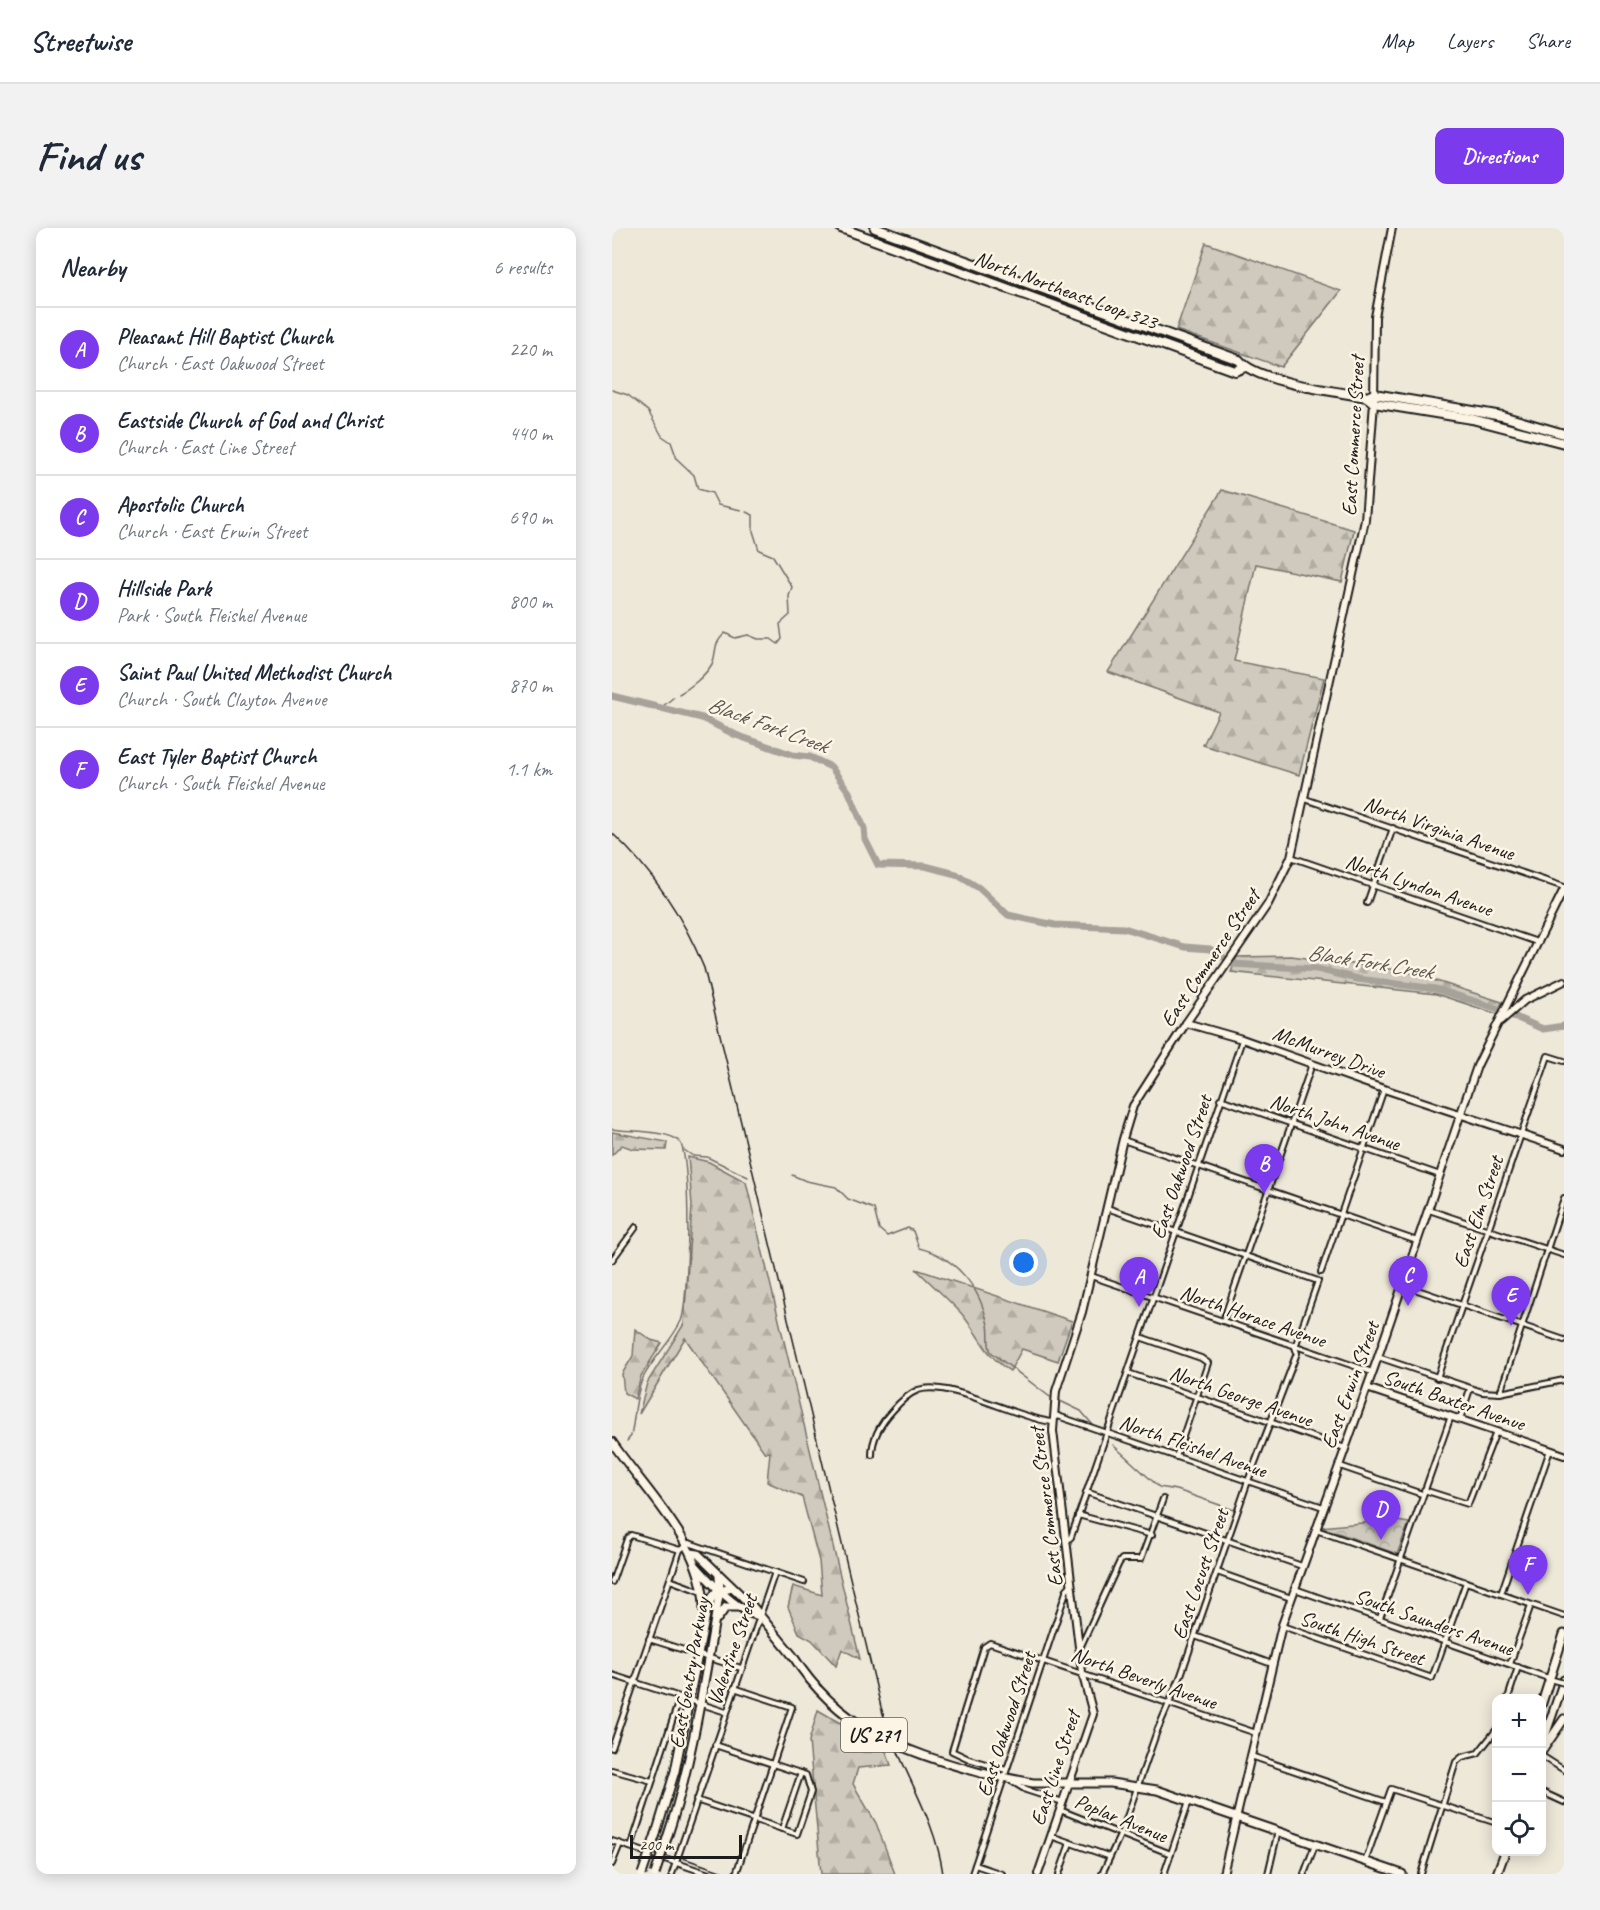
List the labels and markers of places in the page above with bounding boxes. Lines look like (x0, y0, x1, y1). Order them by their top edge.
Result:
pin: B (1244, 1144, 1284, 1194)
pin: C (1388, 1256, 1428, 1306)
pin: A (1120, 1258, 1158, 1307)
pin: E (1492, 1276, 1530, 1326)
pin: D (1362, 1490, 1400, 1540)
pin: F (1508, 1546, 1548, 1595)

